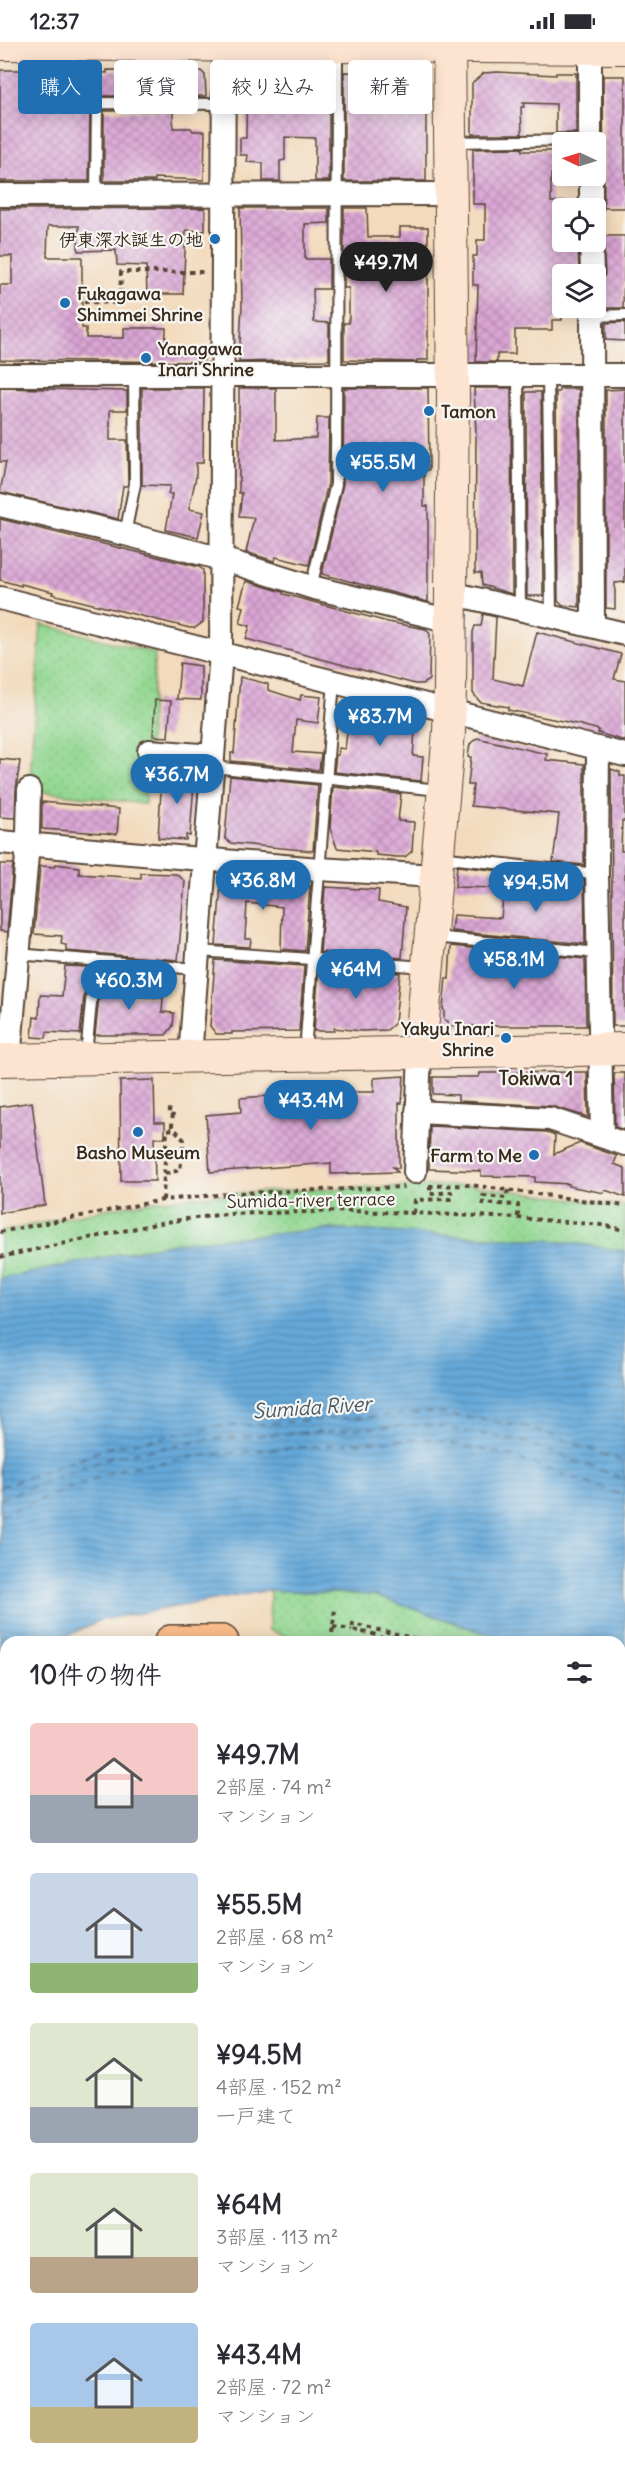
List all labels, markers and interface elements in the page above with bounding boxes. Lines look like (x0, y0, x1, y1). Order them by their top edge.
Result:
text: 12:37 (30, 7, 79, 35)
chip: 購入 (18, 60, 102, 114)
chip: 賃貸 (114, 60, 198, 114)
chip: 絞り込み (210, 60, 336, 114)
chip: 新着 (348, 60, 432, 114)
north arrow (552, 132, 606, 186)
map controls (552, 132, 606, 318)
button: locate (552, 198, 606, 252)
place label: 伊東深水誕生の地 (59, 228, 203, 251)
marker: 伊東深水誕生の地 (208, 232, 222, 246)
pin: ¥49.7M (337, 242, 435, 293)
text: ¥49.7M (354, 249, 418, 274)
button: layers (552, 264, 606, 318)
place label: Fukagawa Shimmei Shrine (77, 282, 203, 326)
marker: Fukagawa Shimmei Shrine (58, 296, 72, 310)
place label: Yanagawa Inari Shrine (157, 337, 254, 381)
marker: Yanagawa Inari Shrine (139, 351, 153, 365)
place label: Tamon (441, 400, 496, 423)
marker: Tamon (422, 404, 436, 418)
pin: ¥55.5M (334, 442, 432, 493)
text: ¥55.5M (350, 449, 416, 474)
pin: ¥83.7M (331, 696, 429, 747)
text: ¥83.7M (348, 703, 412, 728)
pin: ¥36.7M (128, 754, 226, 805)
text: ¥36.7M (145, 761, 209, 786)
pin: ¥36.8M (214, 860, 312, 911)
pin: ¥94.5M (487, 862, 585, 913)
text: ¥36.8M (230, 867, 296, 892)
text: ¥94.5M (503, 869, 569, 894)
pin: ¥58.1M (465, 939, 563, 990)
text: ¥58.1M (483, 946, 545, 971)
pin: ¥64M (320, 949, 392, 1000)
text: ¥64M (330, 956, 382, 981)
pin: ¥60.3M (80, 960, 178, 1011)
text: ¥60.3M (95, 967, 163, 992)
place label: Yakyu Inari Shrine (400, 1017, 494, 1061)
marker: Yakyu Inari Shrine (499, 1031, 513, 1045)
district label: Tokiwa 1 (499, 1065, 573, 1090)
pin: ¥43.4M (262, 1080, 360, 1131)
text: ¥43.4M (278, 1087, 344, 1112)
marker: Basho Museum (131, 1125, 145, 1139)
place label: Basho Museum (76, 1141, 200, 1164)
place label: Farm to Me (430, 1144, 522, 1167)
marker: Farm to Me (527, 1148, 541, 1162)
street label: Sumida-river terrace (226, 1187, 396, 1213)
water label: Sumida River (252, 1390, 375, 1424)
icon: filters (563, 1656, 596, 1689)
text: 10件の物件 (30, 1658, 161, 1691)
text: ¥49.7M (216, 1738, 300, 1771)
icon: home (78, 1747, 150, 1819)
text: 2部屋 · 74 m² (216, 1774, 332, 1799)
text: マンション (216, 1803, 315, 1828)
text: ¥55.5M (216, 1888, 303, 1921)
icon: home (78, 1897, 150, 1969)
text: 2部屋 · 68 m² (216, 1924, 334, 1949)
text: マンション (216, 1953, 315, 1978)
text: ¥94.5M (216, 2038, 303, 2071)
icon: home (78, 2047, 150, 2119)
text: 4部屋 · 152 m² (216, 2074, 342, 2099)
text: 一戸建て (216, 2103, 296, 2128)
text: ¥64M (216, 2188, 282, 2221)
icon: home (78, 2197, 150, 2269)
text: 3部屋 · 113 m² (216, 2224, 338, 2249)
text: マンション (216, 2253, 315, 2278)
text: ¥43.4M (216, 2338, 302, 2371)
icon: home (78, 2347, 150, 2419)
text: 2部屋 · 72 m² (216, 2374, 331, 2399)
text: マンション (216, 2403, 315, 2428)

